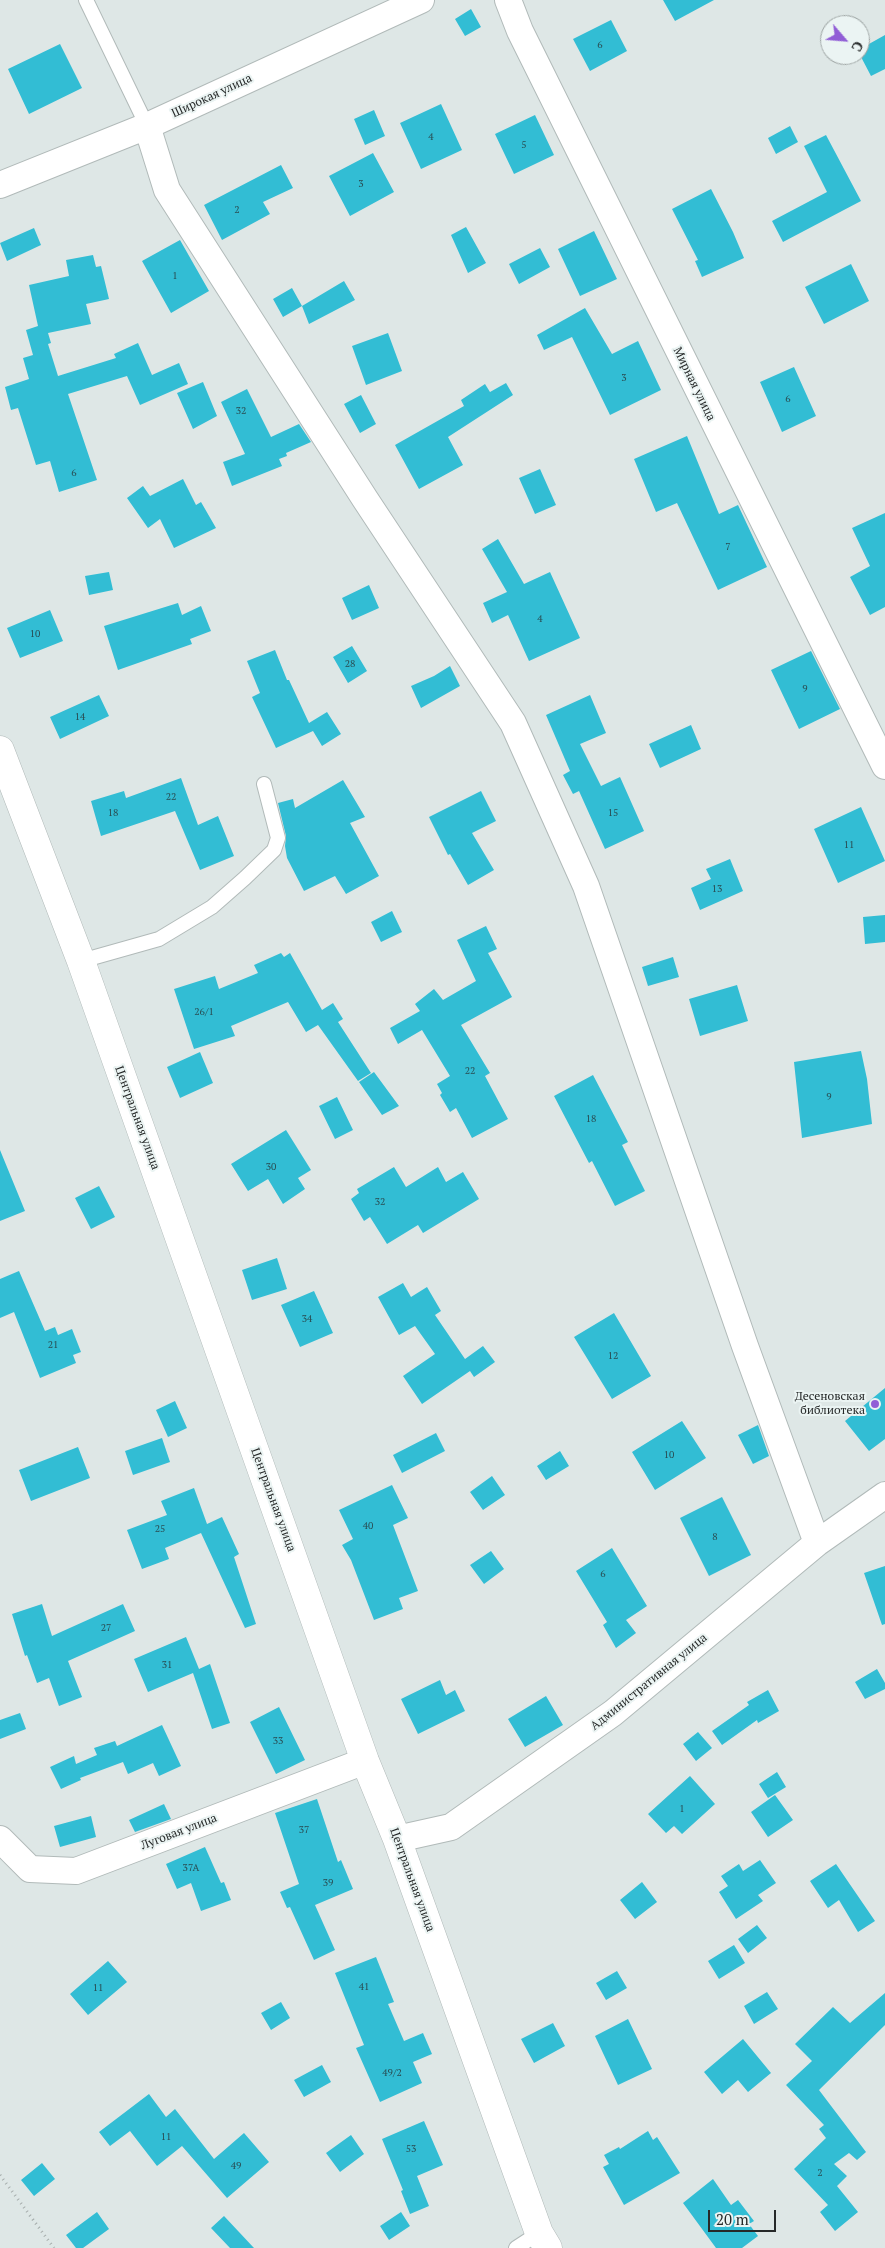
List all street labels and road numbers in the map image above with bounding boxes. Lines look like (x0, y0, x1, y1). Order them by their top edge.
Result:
street label: Широкая улица (170, 71, 254, 121)
street label: Мирная улица (670, 345, 718, 423)
street label: Центральная улица (112, 1064, 162, 1172)
street label: Центральная улица (248, 1446, 298, 1554)
street label: Административная улица (588, 1631, 710, 1733)
street label: Луговая улица (139, 1811, 219, 1853)
street label: Центральная улица (387, 1826, 437, 1934)

